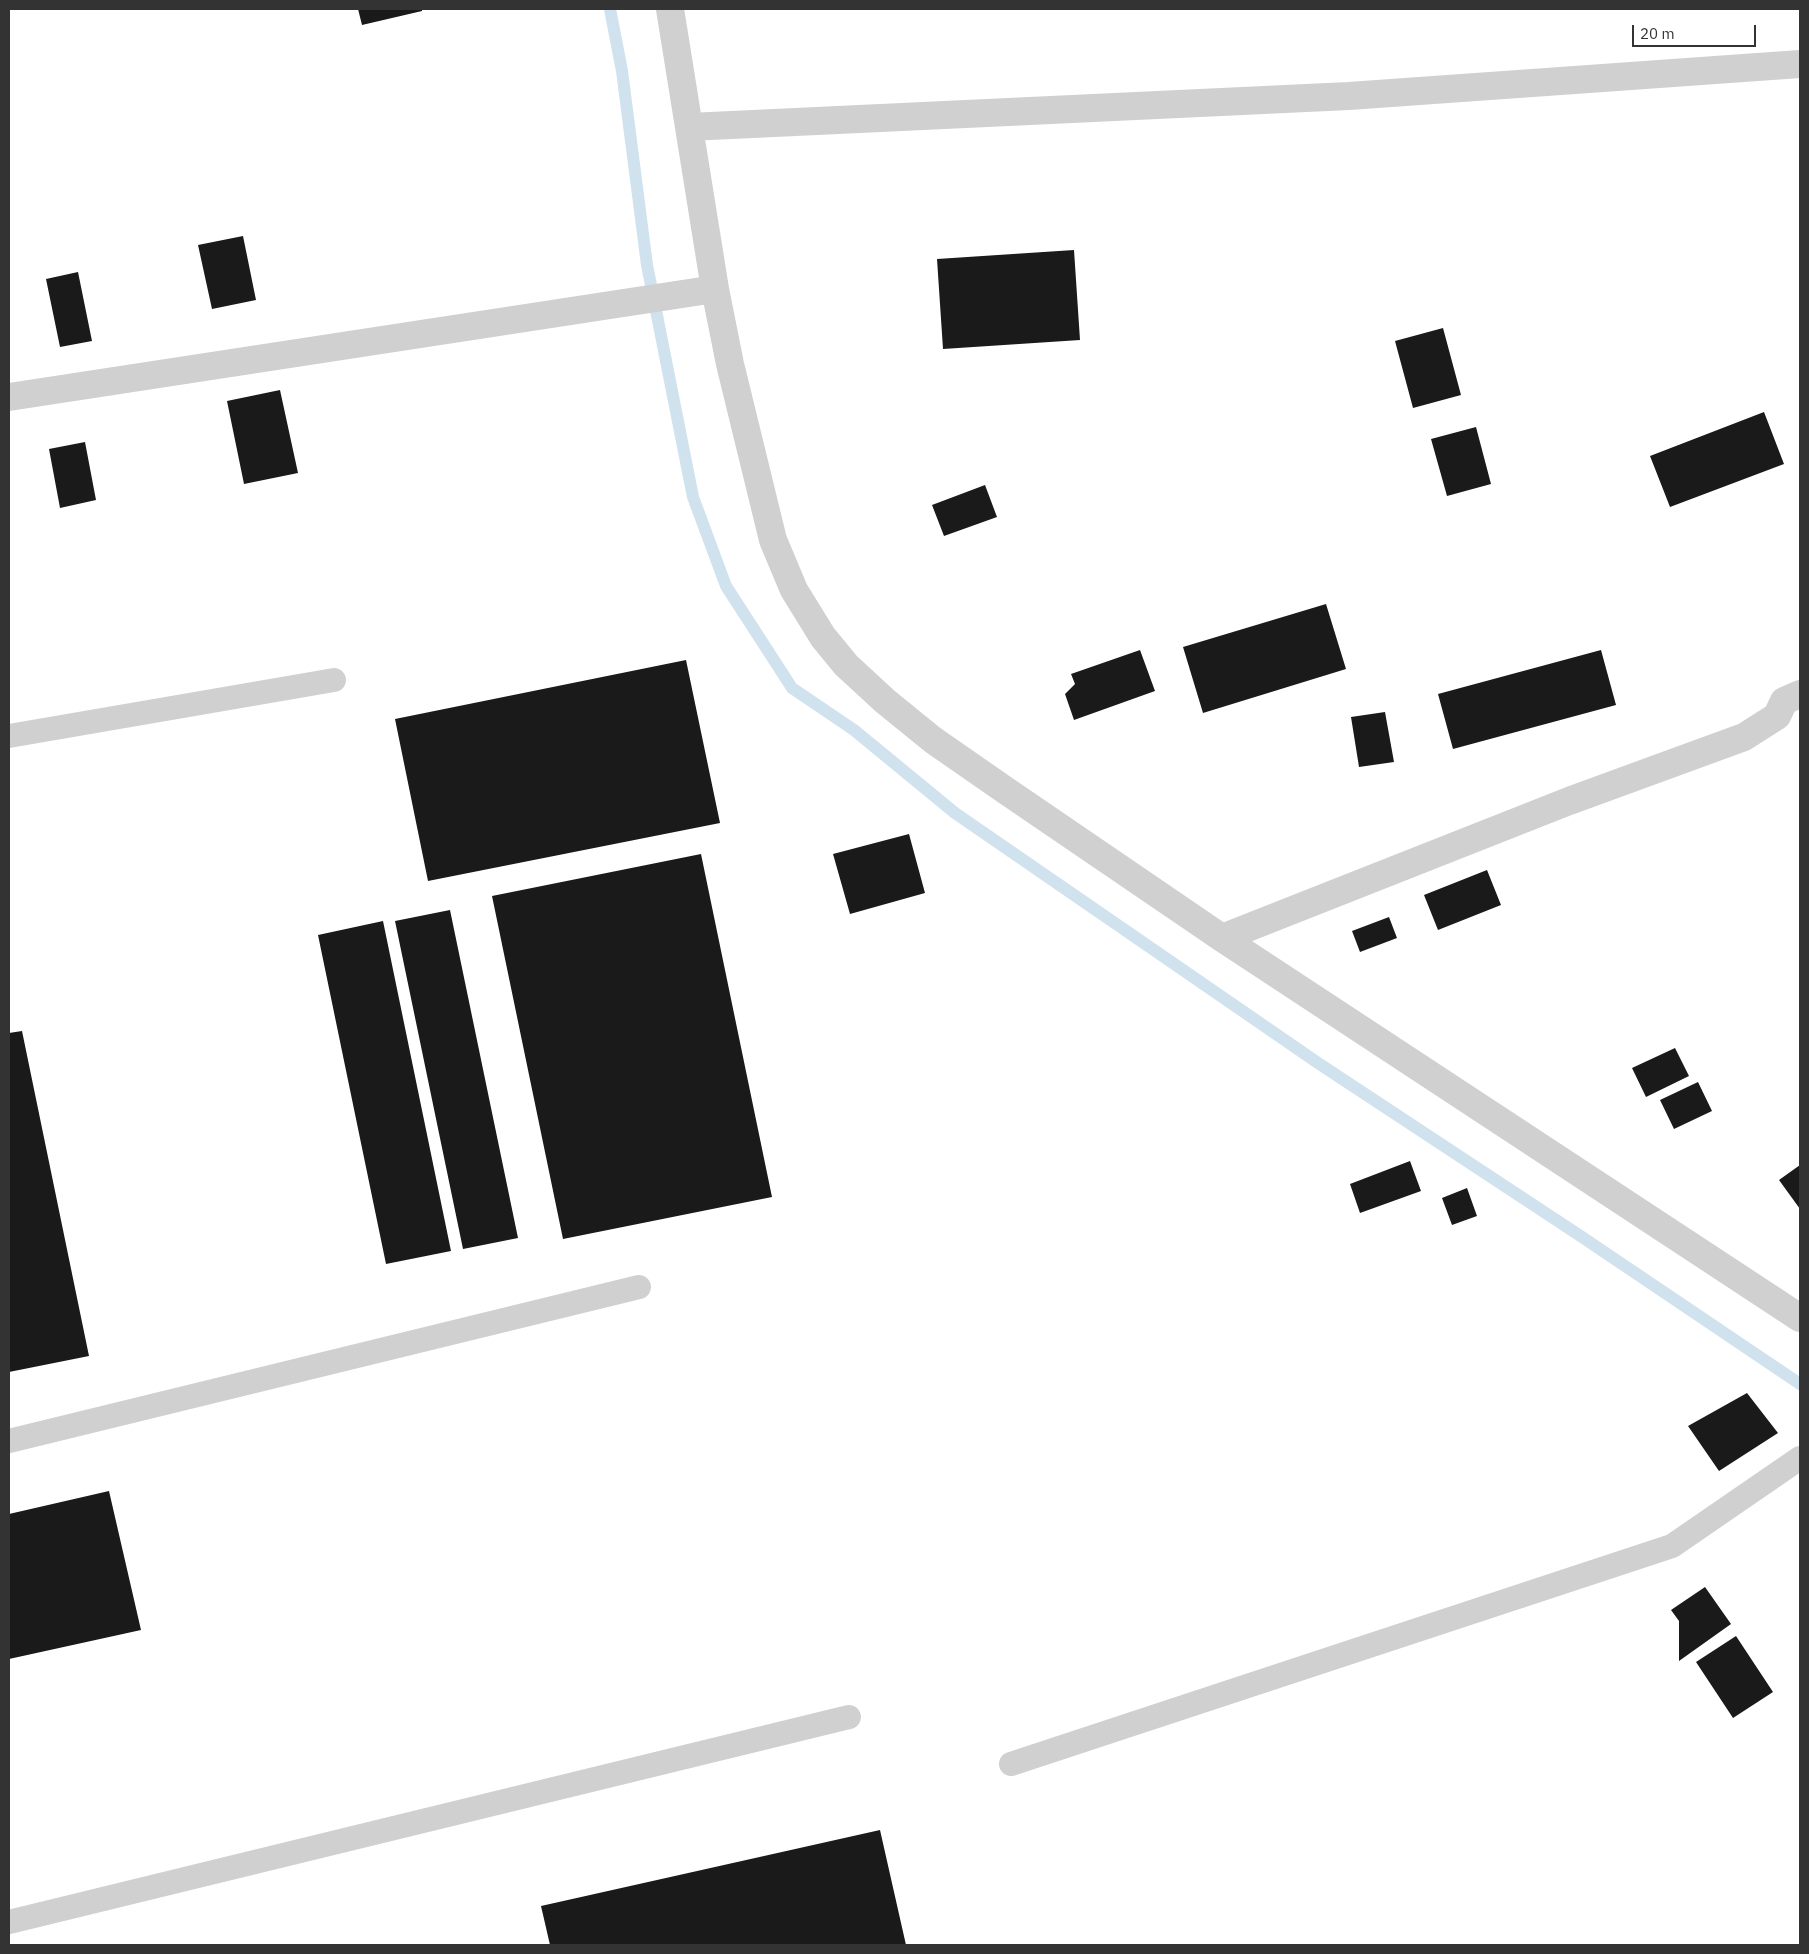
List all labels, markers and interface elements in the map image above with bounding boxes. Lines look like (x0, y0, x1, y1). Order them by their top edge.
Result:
scale bar (1634, 15, 1758, 47)
text: 20 m (1640, 24, 1675, 43)

